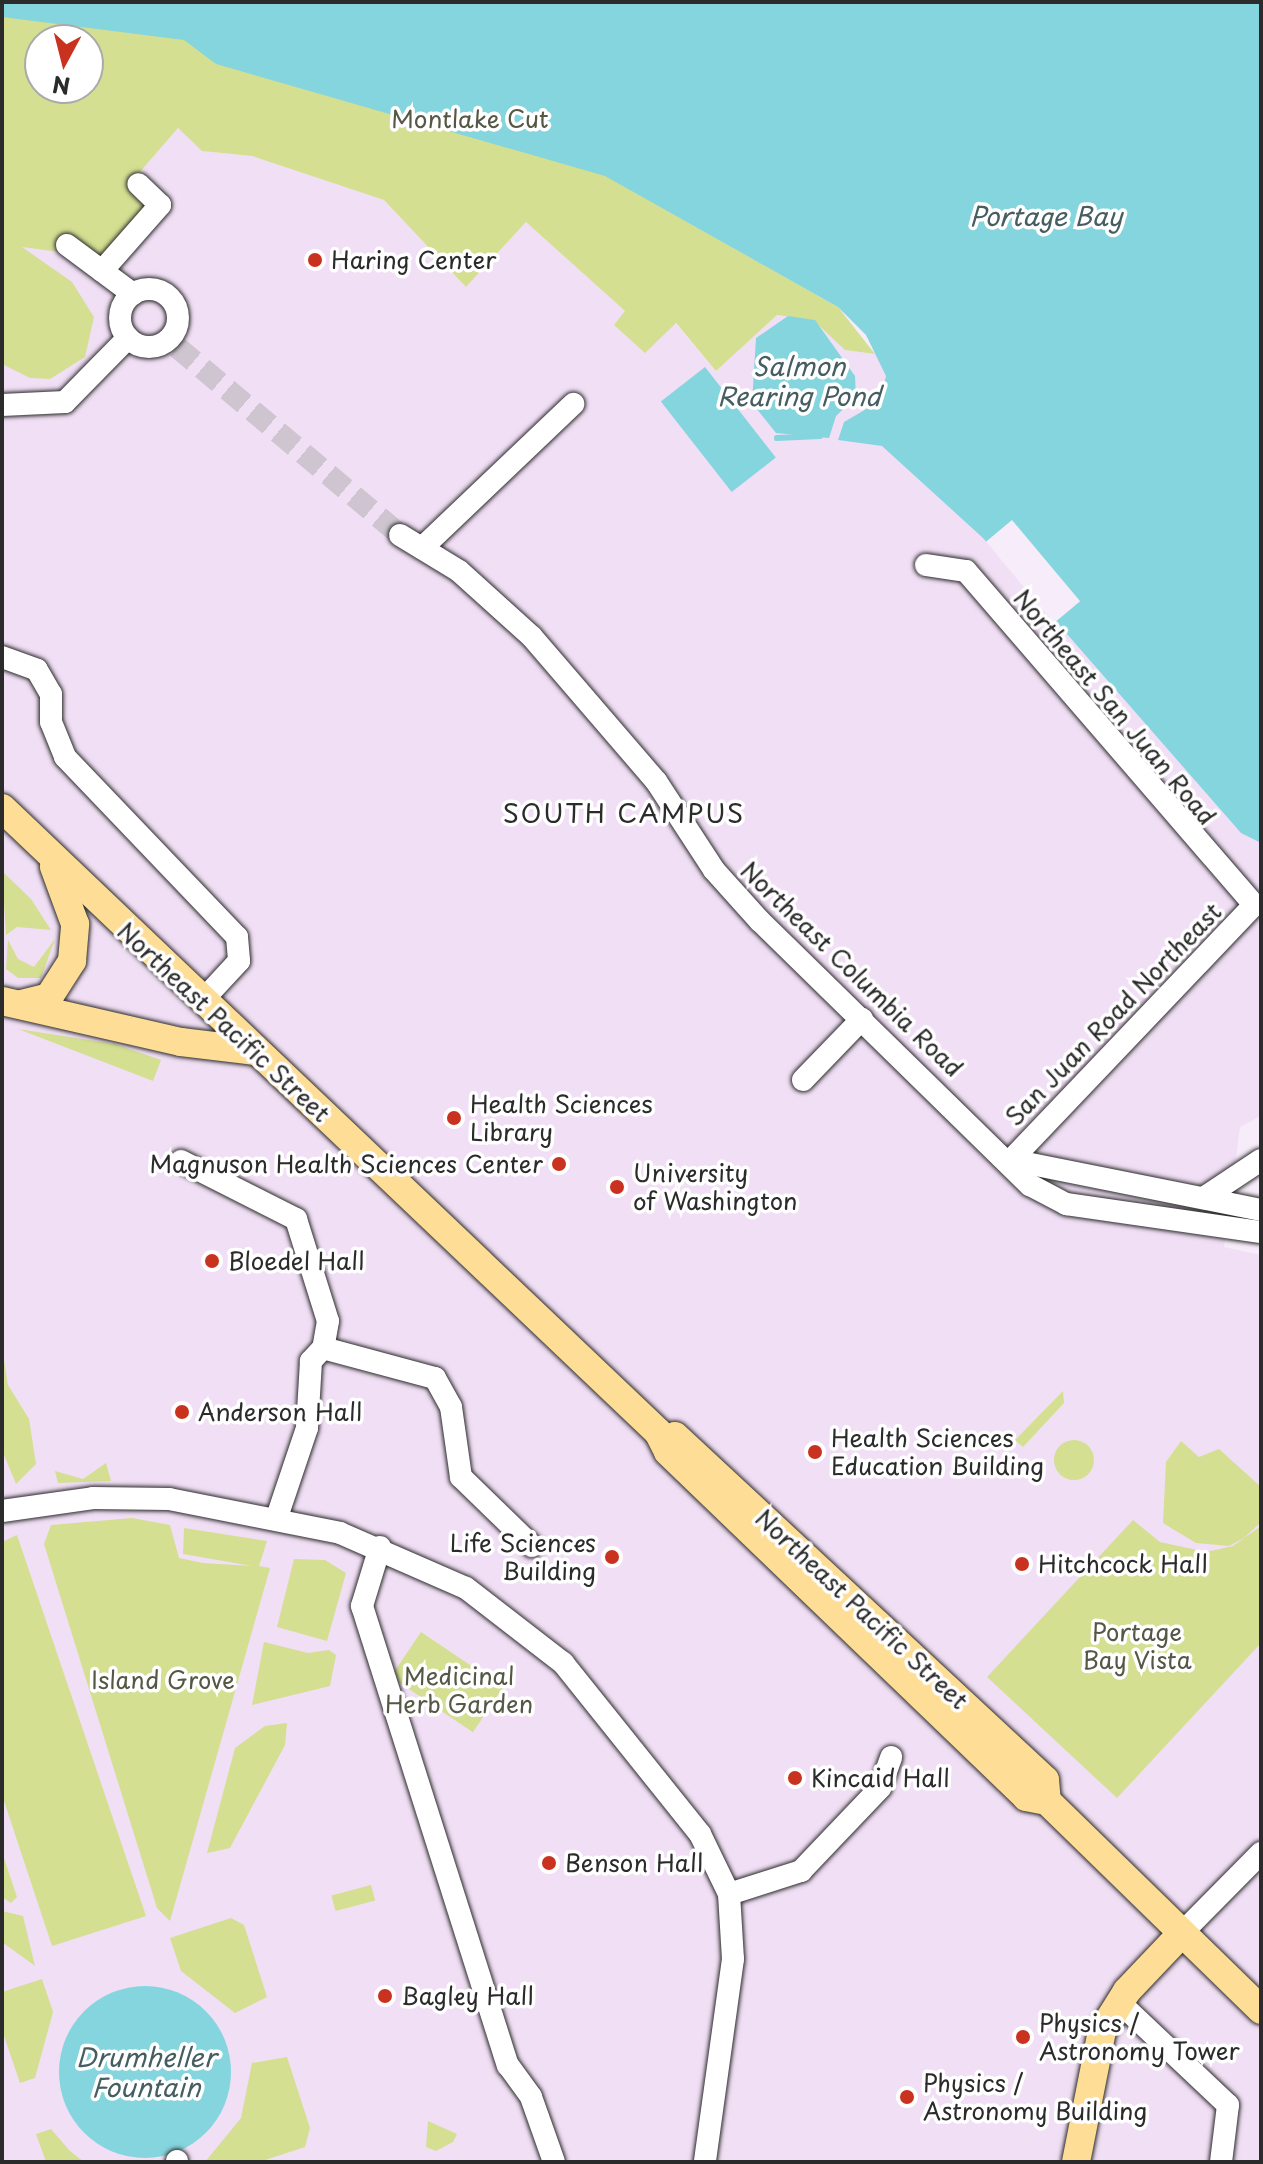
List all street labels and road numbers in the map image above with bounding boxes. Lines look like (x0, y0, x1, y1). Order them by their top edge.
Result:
street label: Northeast San Juan Road (1008, 584, 1222, 830)
street label: Northeast Columbia Road (735, 855, 969, 1083)
street label: San Juan Road Northeast (999, 897, 1227, 1131)
street label: Northeast Pacific Street (112, 916, 336, 1128)
street label: Northeast Pacific Street (750, 1503, 974, 1715)

